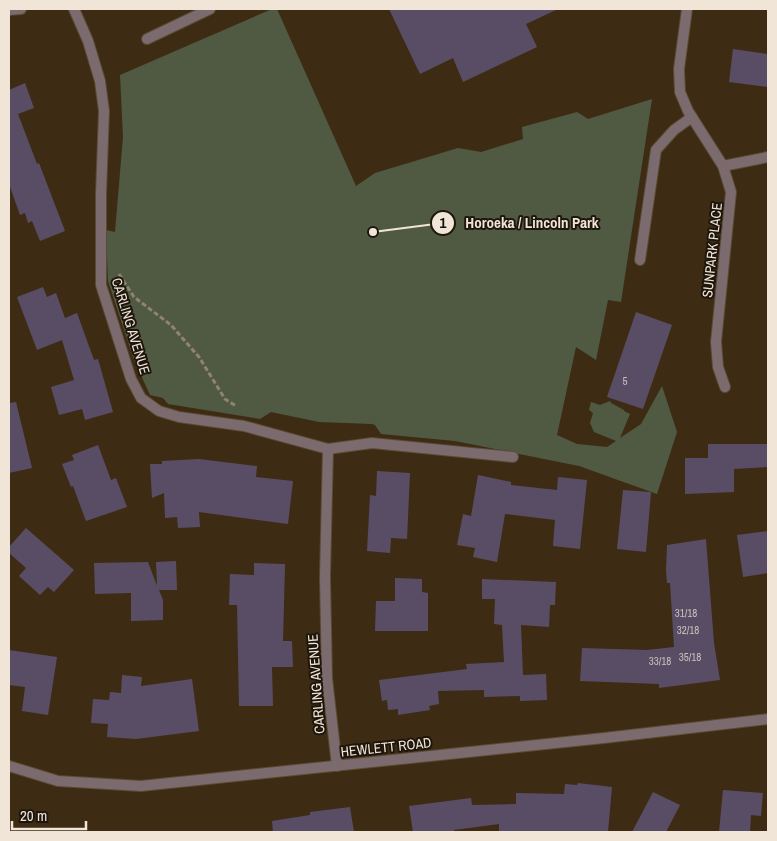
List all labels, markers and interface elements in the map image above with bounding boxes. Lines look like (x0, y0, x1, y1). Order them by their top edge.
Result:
street label: SUNPARK PLACE (698, 202, 726, 298)
callout: Horoeka / Lincoln Park (431, 208, 609, 238)
text: 1 (440, 212, 447, 233)
text: Horoeka / Lincoln Park (465, 212, 599, 233)
street label: CARLING AVENUE (108, 276, 154, 376)
house number: 5 (622, 374, 628, 388)
house number: 31/18 (675, 606, 697, 620)
house number: 32/18 (677, 623, 699, 637)
street label: CARLING AVENUE (304, 634, 328, 734)
house number: 35/18 (679, 650, 701, 664)
house number: 33/18 (649, 654, 671, 668)
street label: HEWLETT ROAD (340, 733, 432, 761)
scale bar (12, 798, 86, 830)
text: 20 m (20, 805, 47, 826)

